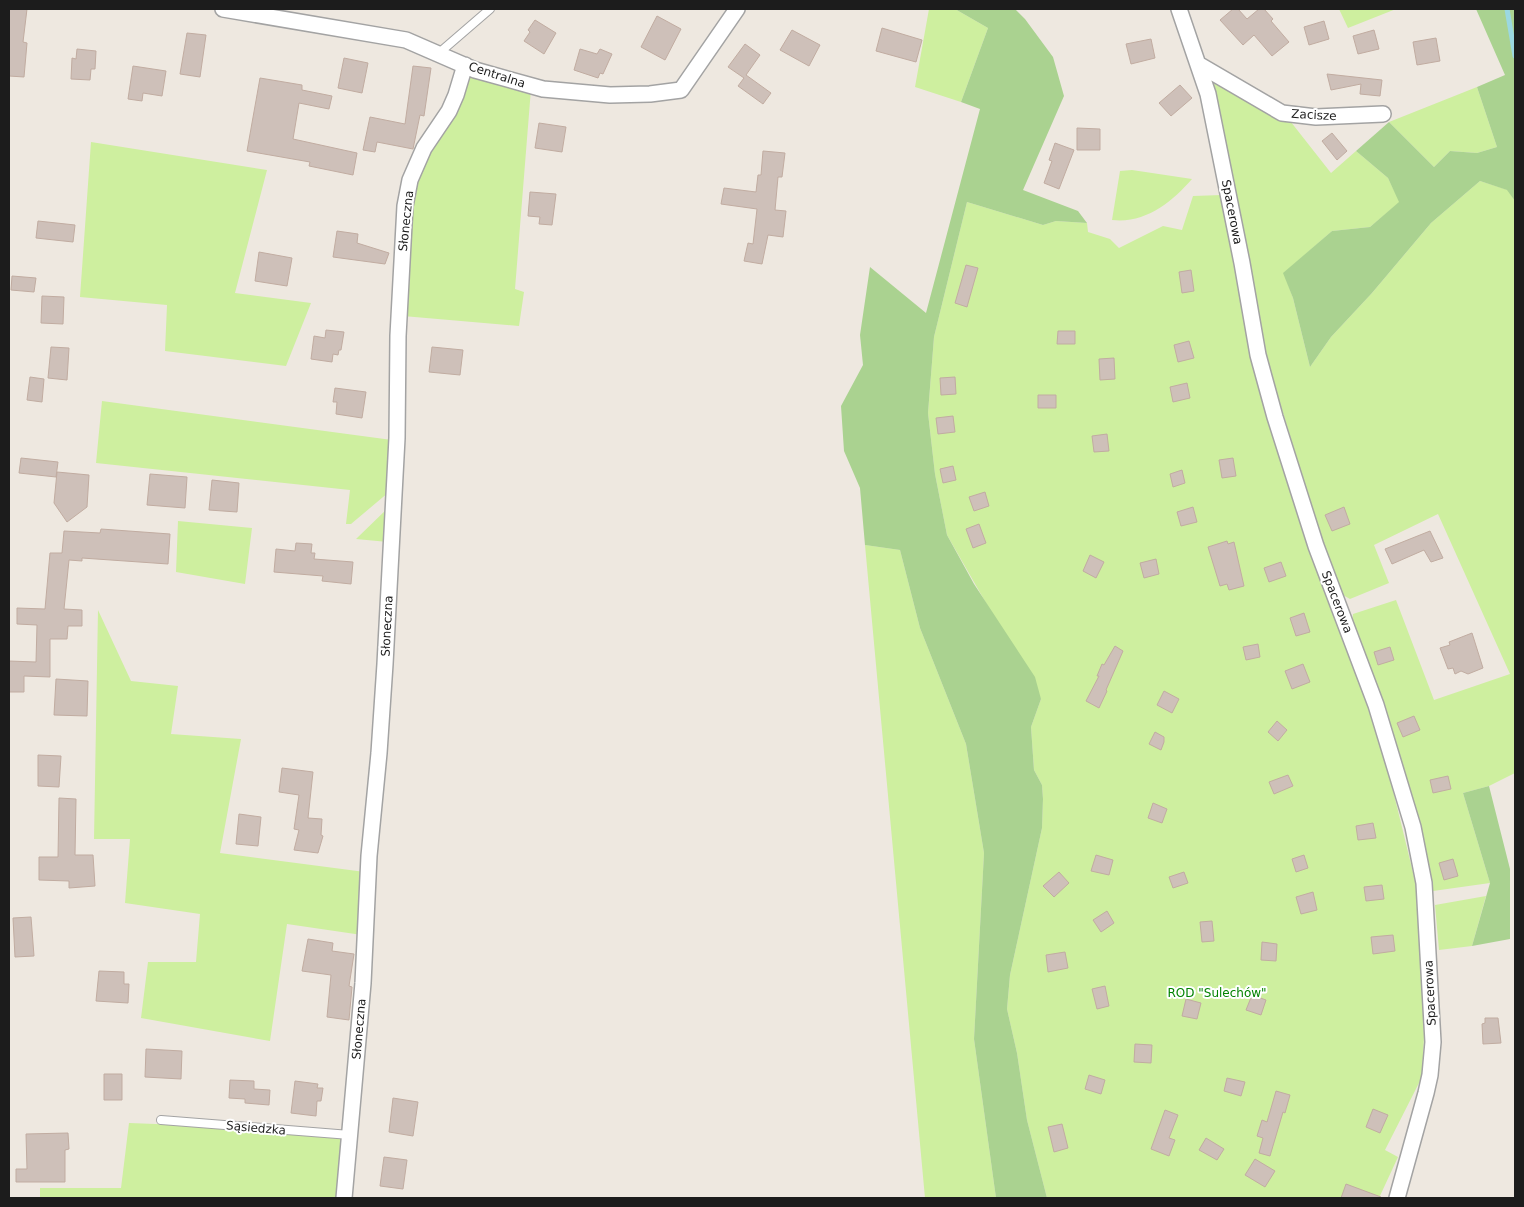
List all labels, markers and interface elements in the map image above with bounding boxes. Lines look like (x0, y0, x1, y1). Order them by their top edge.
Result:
street label: Centralna (467, 59, 527, 91)
street label: Zacisze (1291, 107, 1337, 123)
street label: Spacerowa (1219, 178, 1245, 246)
street label: Słoneczna (396, 190, 416, 252)
street label: Spacerowa (1319, 569, 1355, 635)
street label: Słoneczna (378, 595, 396, 657)
street label: Spacerowa (1421, 960, 1439, 1026)
park label: ROD "Sulechów" (1167, 986, 1267, 1000)
street label: Słoneczna (349, 998, 369, 1060)
street label: Sąsiedzka (226, 1118, 286, 1138)

